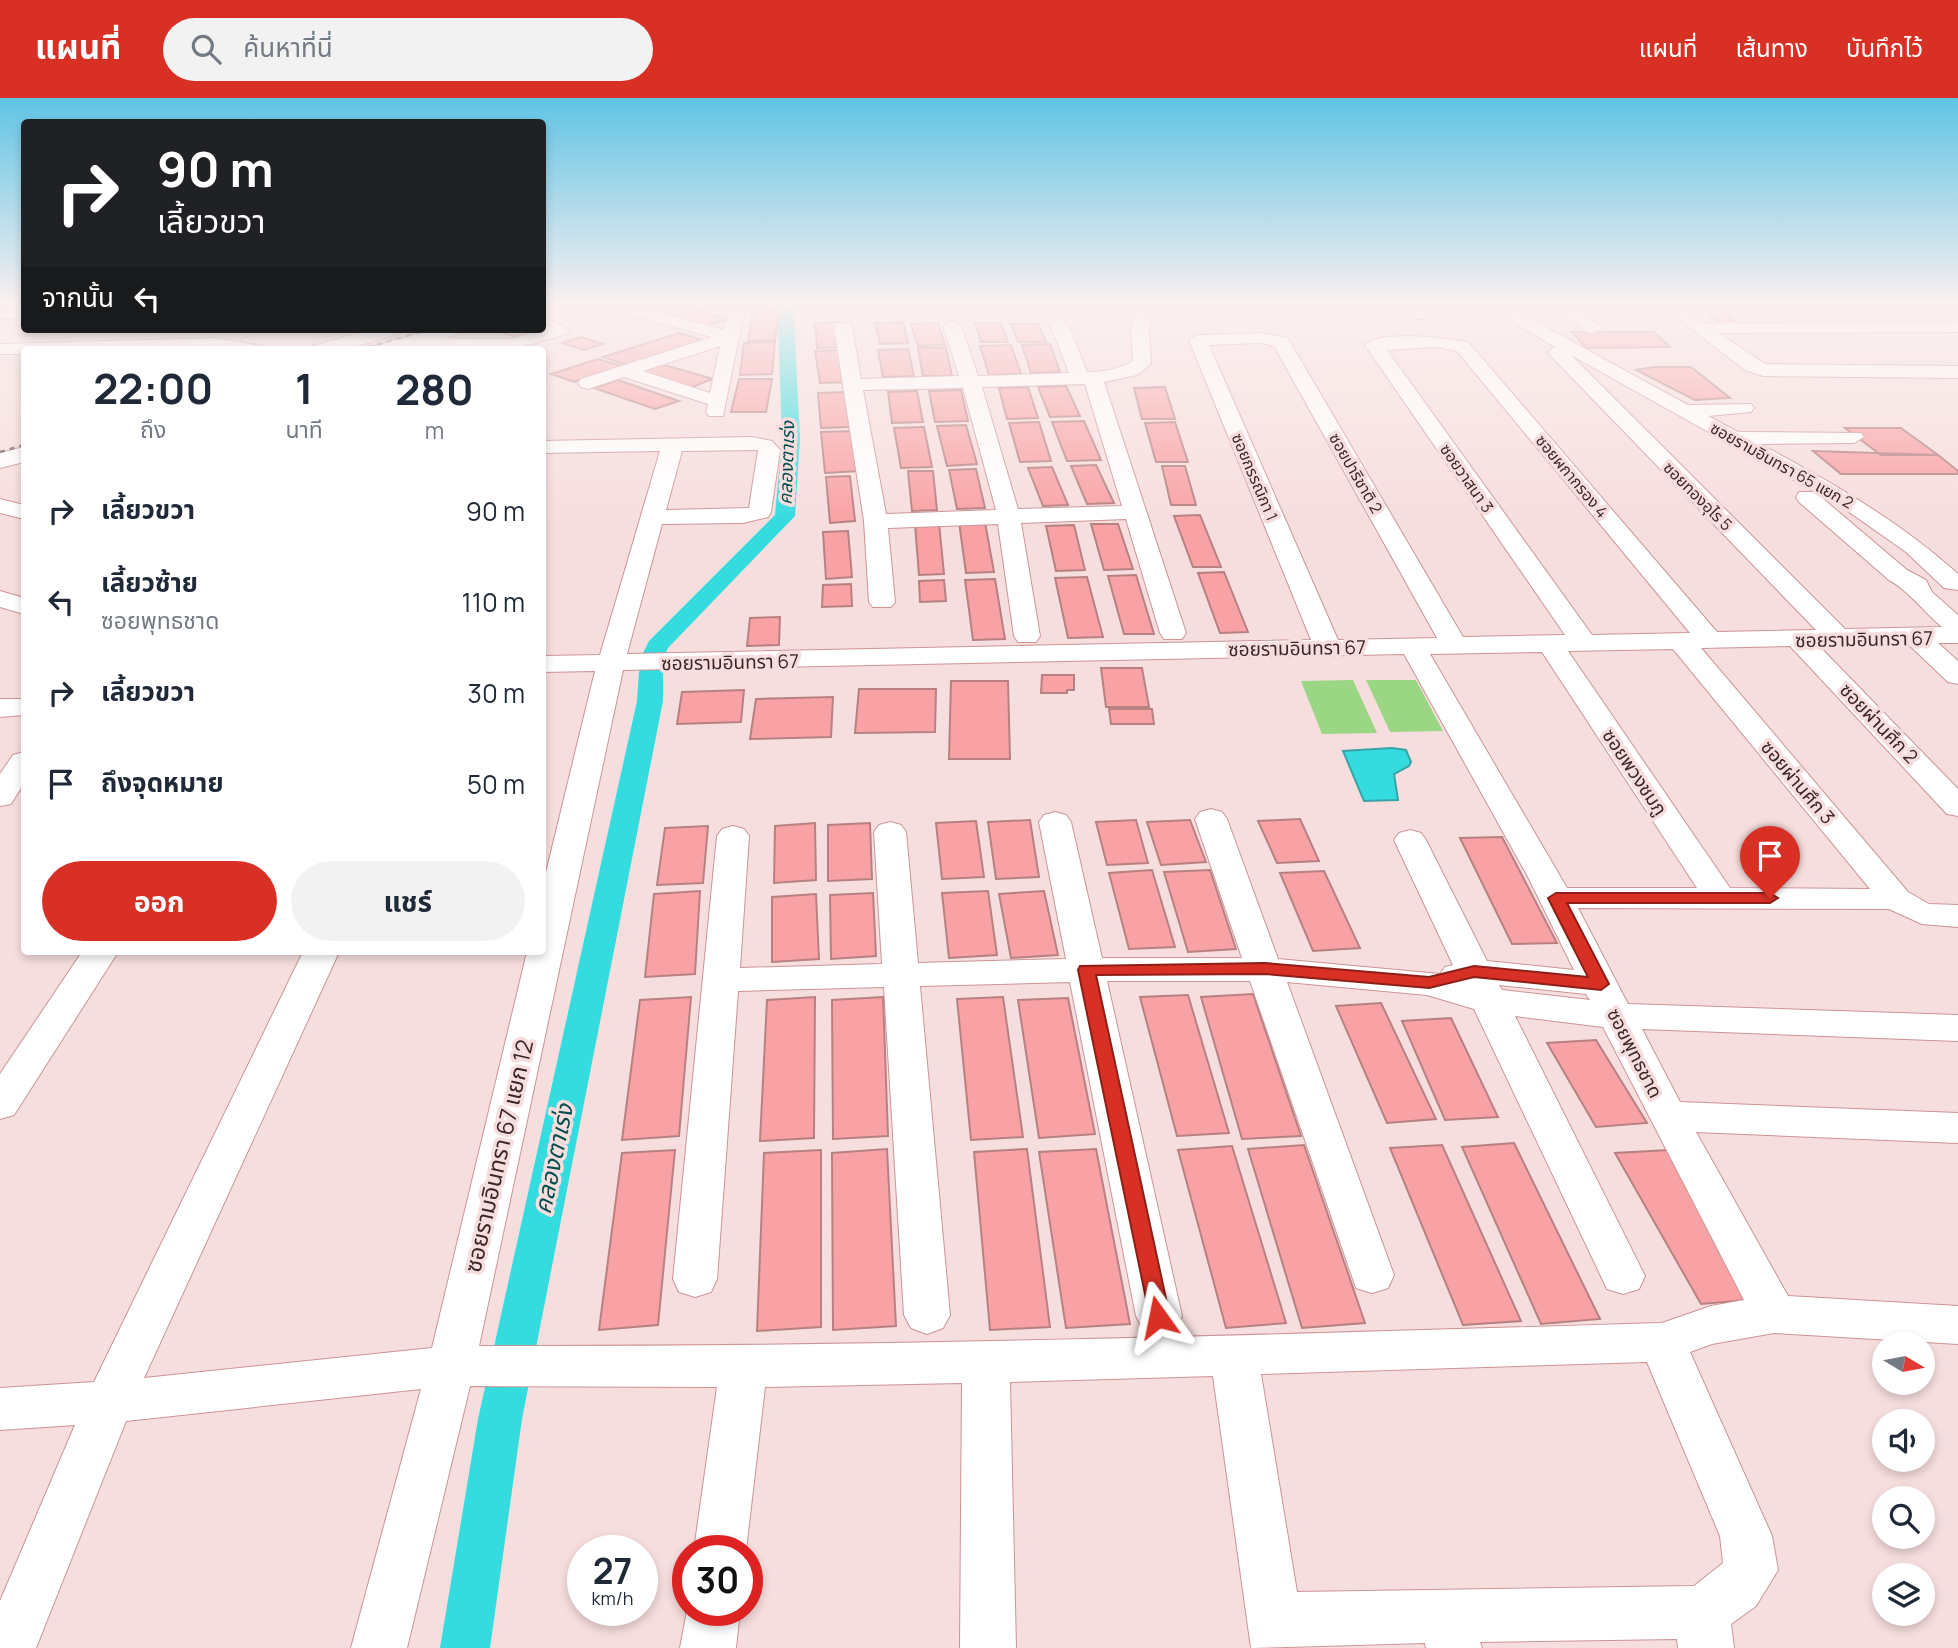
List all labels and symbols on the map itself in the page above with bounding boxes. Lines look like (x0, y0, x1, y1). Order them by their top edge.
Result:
street label: ซอยรามอินทรา 65 แยก 2 (1707, 417, 1857, 513)
water label: คลองตาเร่ง (773, 419, 799, 505)
street label: ซอยปาริชาติ 2 (1324, 429, 1388, 517)
street label: ซอยกรรณิกา 1 (1227, 430, 1283, 524)
street label: ซอยผกากรอง 4 (1531, 430, 1613, 522)
street label: ซอยวาสนา 3 (1435, 439, 1499, 517)
street label: ซอยทองอุไร 5 (1659, 457, 1737, 535)
street label: ซอยรามอินทรา 67 (1795, 625, 1933, 653)
street label: ซอยรามอินทรา 67 (1228, 634, 1366, 662)
street label: ซอยรามอินทรา 67 (661, 648, 799, 676)
street label: ซอยผ่านศึก 2 (1834, 677, 1924, 769)
street label: ซอยพวงชมภู (1597, 724, 1673, 820)
street label: ซอยผ่านศึก 3 (1755, 735, 1841, 829)
pin (1740, 826, 1800, 898)
street label: ซอยพุทธชาด (1601, 1004, 1669, 1102)
street label: ซอยรามอินทรา 67 แยก 12 (456, 1036, 540, 1275)
water label: คลองตาเร่ง (525, 1100, 580, 1217)
position arrow (1121, 1280, 1195, 1354)
north arrow (1872, 1332, 1936, 1395)
speed limit sign: 30 (672, 1535, 763, 1626)

